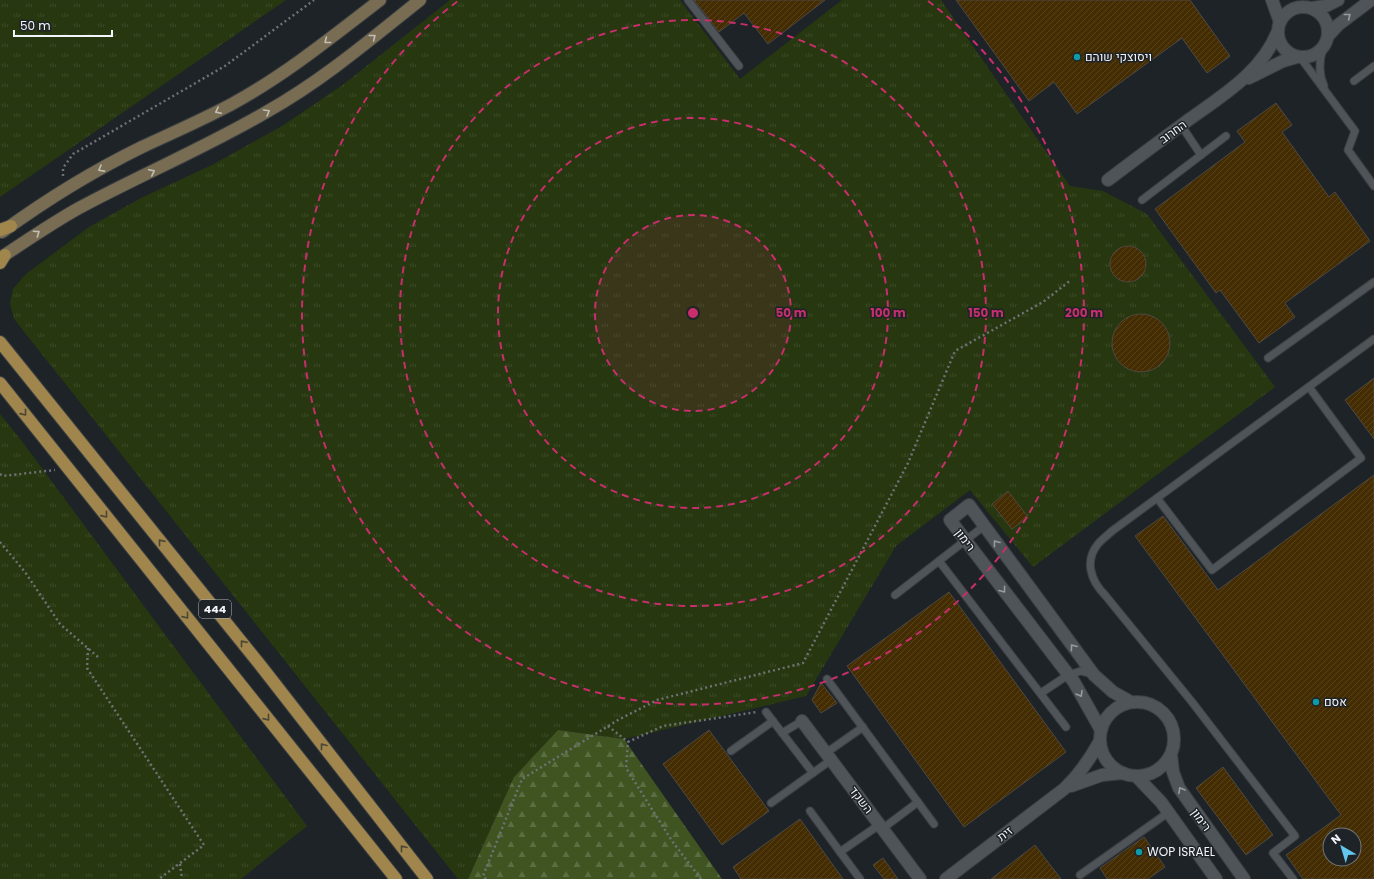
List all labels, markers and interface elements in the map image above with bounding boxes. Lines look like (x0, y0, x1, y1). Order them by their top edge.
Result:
scale bar (14, 12, 112, 38)
one-way arrow (1344, 14, 1351, 21)
text: 50 m (20, 17, 51, 34)
one-way arrow (368, 34, 375, 41)
one-way arrow (325, 36, 332, 43)
place label: ויסוצקי שוהם (1085, 48, 1152, 65)
marker: ויסוצקי שוהם (1072, 52, 1082, 62)
one-way arrow (215, 106, 222, 114)
one-way arrow (263, 109, 270, 117)
street label: החרוב (1156, 116, 1190, 147)
one-way arrow (98, 164, 106, 171)
one-way arrow (147, 169, 155, 177)
one-way arrow (33, 230, 40, 238)
text: 50 m (776, 304, 807, 321)
text: 100 m (870, 304, 906, 321)
text: 150 m (968, 304, 1004, 321)
text: 200 m (1065, 304, 1103, 321)
centre of rings (686, 306, 700, 320)
one-way arrow (20, 409, 27, 416)
one-way arrow (101, 510, 108, 517)
street label: רימון (951, 525, 979, 554)
one-way arrow (159, 539, 166, 547)
one-way arrow (994, 540, 1001, 547)
one-way arrow (998, 585, 1005, 592)
road number: 444 (199, 600, 231, 618)
one-way arrow (182, 612, 189, 619)
one-way arrow (240, 641, 247, 648)
one-way arrow (1071, 644, 1078, 651)
one-way arrow (1076, 690, 1083, 697)
place label: אסם (1324, 693, 1347, 710)
marker: אסם (1311, 697, 1321, 707)
one-way arrow (263, 714, 270, 721)
one-way arrow (321, 743, 328, 750)
street label: השקד (845, 782, 877, 817)
one-way arrow (1179, 787, 1186, 794)
street label: רימון (1187, 805, 1215, 834)
street label: זית (993, 822, 1016, 845)
north arrow (1322, 827, 1362, 867)
text: N (1328, 830, 1344, 848)
place label: WOP ISRAEL (1147, 843, 1215, 860)
one-way arrow (400, 846, 407, 853)
marker: WOP ISRAEL (1134, 847, 1144, 857)

